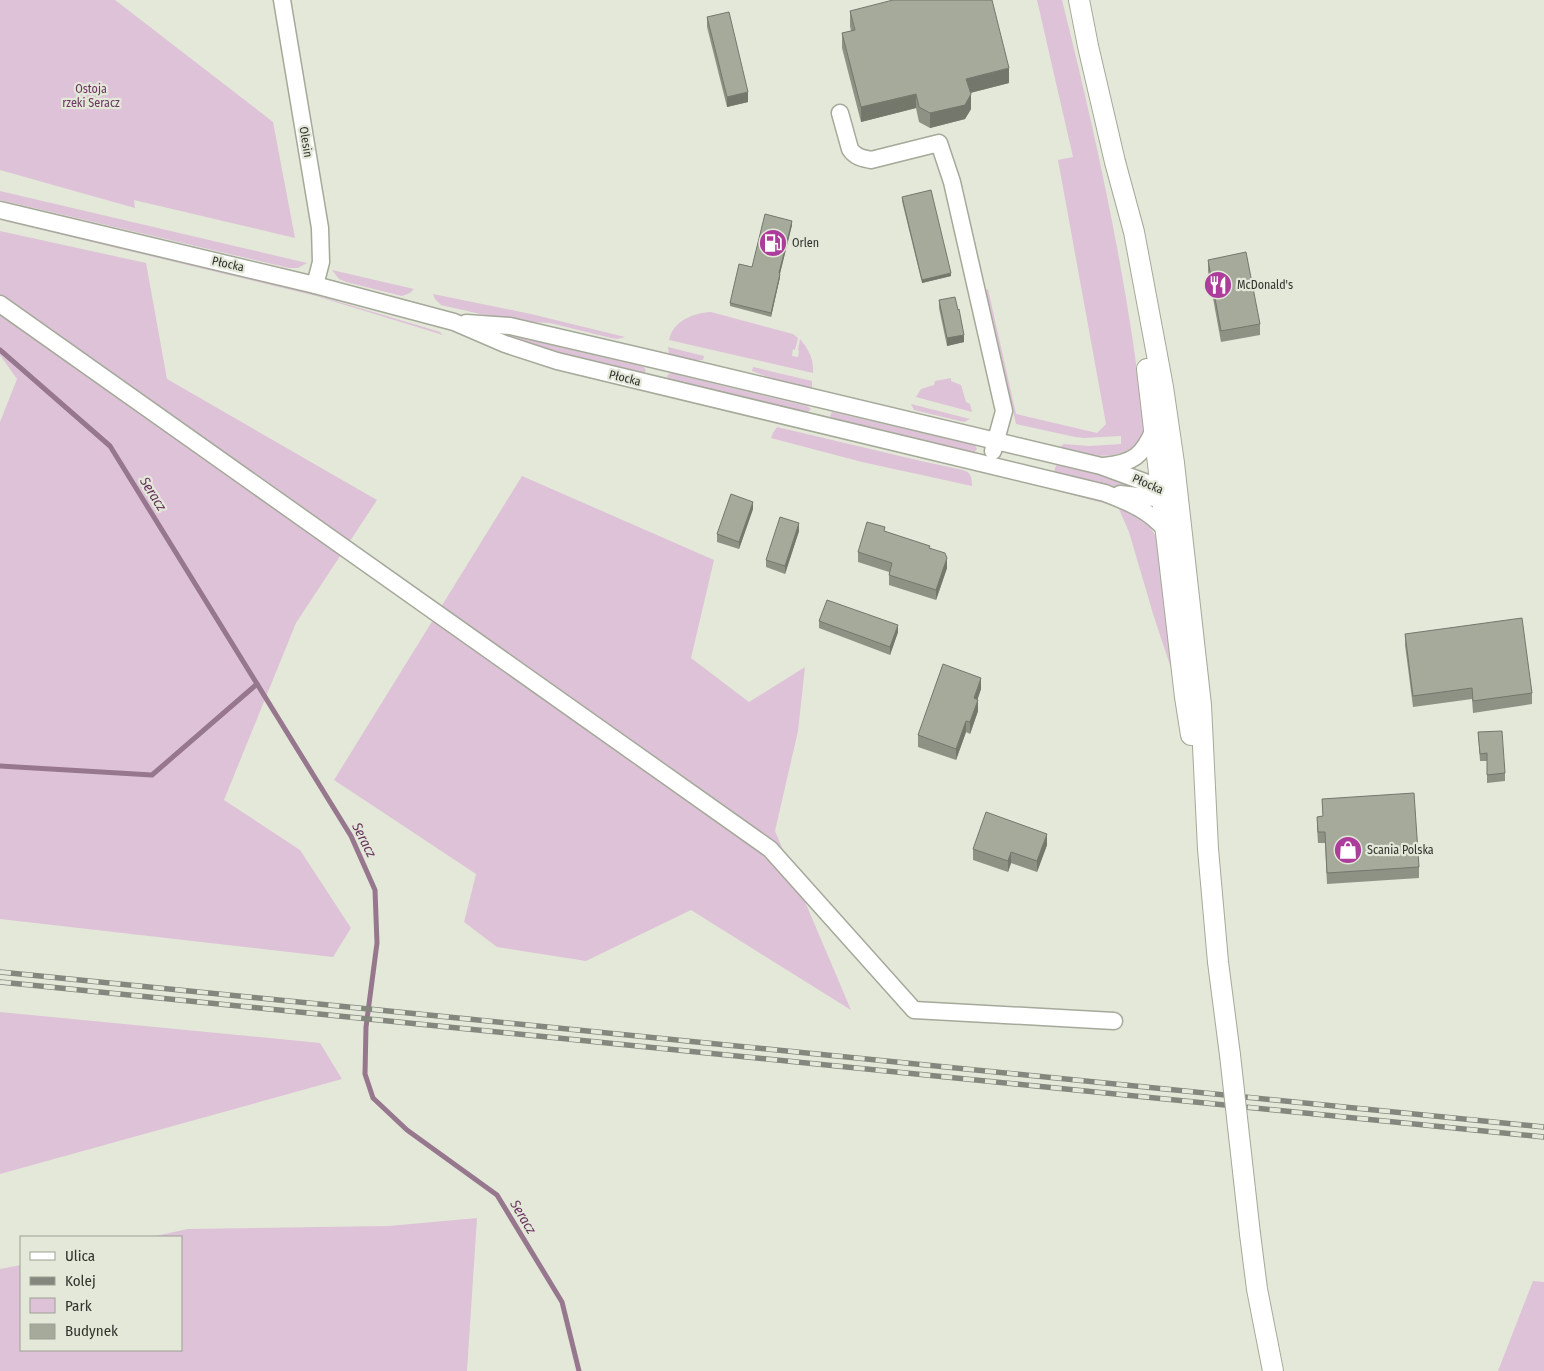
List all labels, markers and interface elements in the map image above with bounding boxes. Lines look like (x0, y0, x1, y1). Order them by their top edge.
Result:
park label: Ostoja rzeki Seracz (62, 82, 120, 110)
street label: Olesin (297, 126, 315, 158)
fuel station icon: Orlen (758, 228, 788, 258)
place label: Orlen (792, 236, 819, 250)
street label: Płocka (211, 254, 245, 274)
restaurant icon: McDonald's (1203, 270, 1233, 300)
place label: McDonald's (1237, 278, 1293, 292)
street label: Płocka (608, 367, 643, 389)
street label: Płocka (1130, 471, 1166, 497)
water label: Seracz (136, 473, 170, 514)
water label: Seracz (348, 819, 380, 861)
shop icon: Scania Polska (1333, 835, 1363, 865)
place label: Scania Polska (1367, 843, 1434, 857)
water label: Seracz (506, 1196, 540, 1238)
legend (20, 1236, 182, 1351)
text: Ulica (65, 1247, 95, 1265)
text: Kolej (65, 1272, 96, 1290)
text: Park (65, 1297, 92, 1315)
text: Budynek (65, 1322, 118, 1340)

